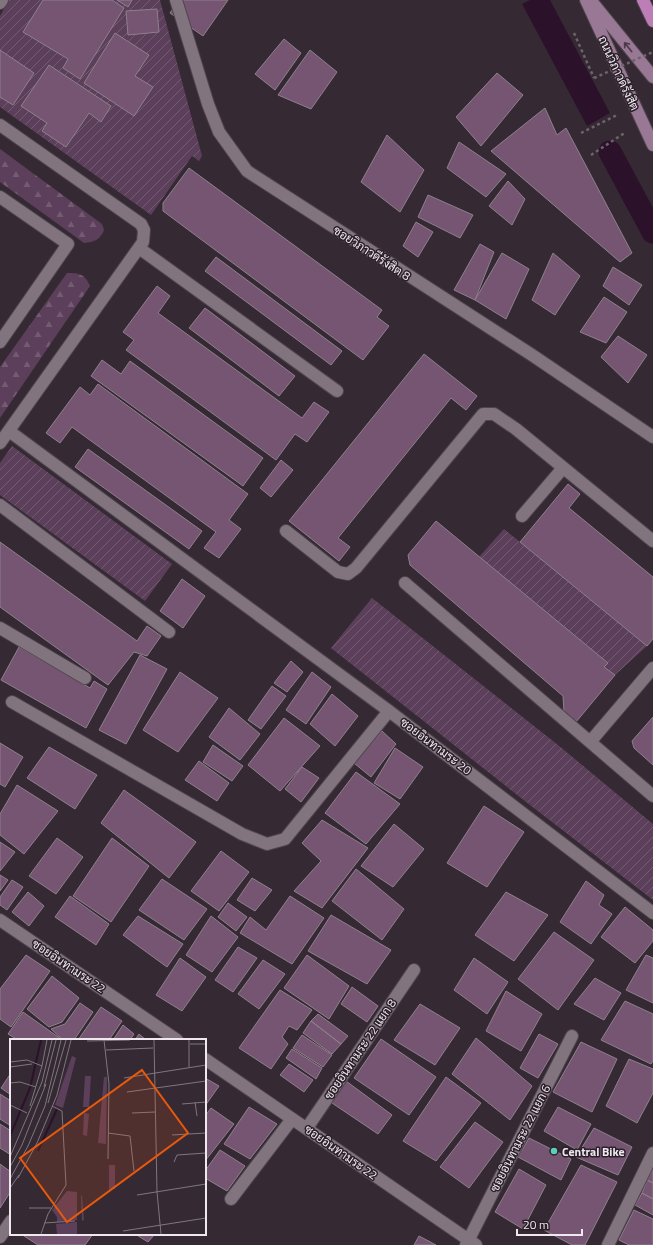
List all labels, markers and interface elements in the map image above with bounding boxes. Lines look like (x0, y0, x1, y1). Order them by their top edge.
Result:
street label: ถนนวิภาวดีรังสิต (593, 33, 645, 113)
one-way arrow (624, 41, 633, 52)
street label: ซอยวิภาวดีรังสิต 8 (330, 221, 415, 285)
street label: ซอยอินทามระ 20 (396, 713, 476, 779)
street label: ซอยอินทามระ 22 (28, 934, 110, 998)
street label: ซอยอินทามระ 22 แยก 8 (319, 995, 401, 1103)
inset map (10, 1039, 206, 1235)
street label: ซอยอินทามระ 22 แยก 6 (485, 1081, 555, 1195)
street label: ซอยอินทามระ 22 (301, 1120, 381, 1184)
place label: Central Bike (562, 1142, 625, 1161)
marker: Central Bike (549, 1146, 559, 1156)
scale bar (517, 1211, 582, 1237)
text: 20 m (523, 1215, 549, 1234)

